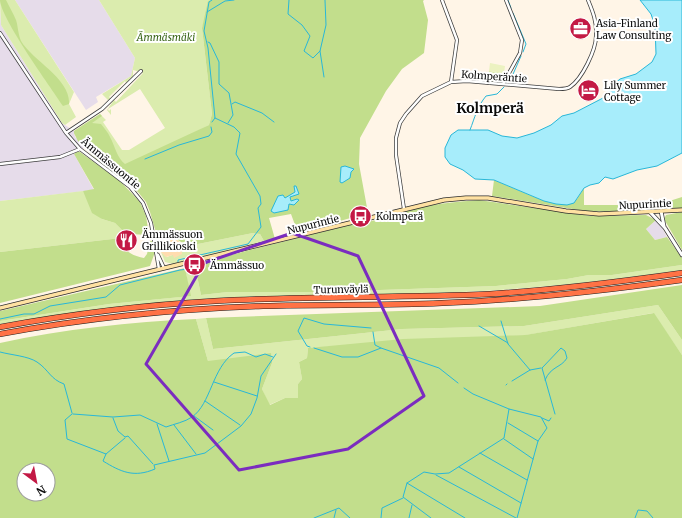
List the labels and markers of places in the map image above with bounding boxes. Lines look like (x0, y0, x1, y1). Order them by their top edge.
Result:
office icon: Asia-Finland Law Consulting (567, 16, 593, 42)
place label: Asia-Finland Law Consulting (595, 17, 671, 42)
hotel icon: Lily Summer Cottage (575, 78, 601, 104)
place label: Lily Summer Cottage (604, 79, 667, 104)
bus stop icon: Kolmperä (348, 203, 374, 229)
place label: Kolmperä (376, 210, 424, 223)
restaurant icon: Ämmässuon Grillikioski (114, 227, 140, 253)
place label: Ämmässuon Grillikioski (141, 227, 203, 253)
bus stop icon: Ämmässuo (182, 252, 208, 278)
place label: Ämmässuo (209, 258, 264, 272)

